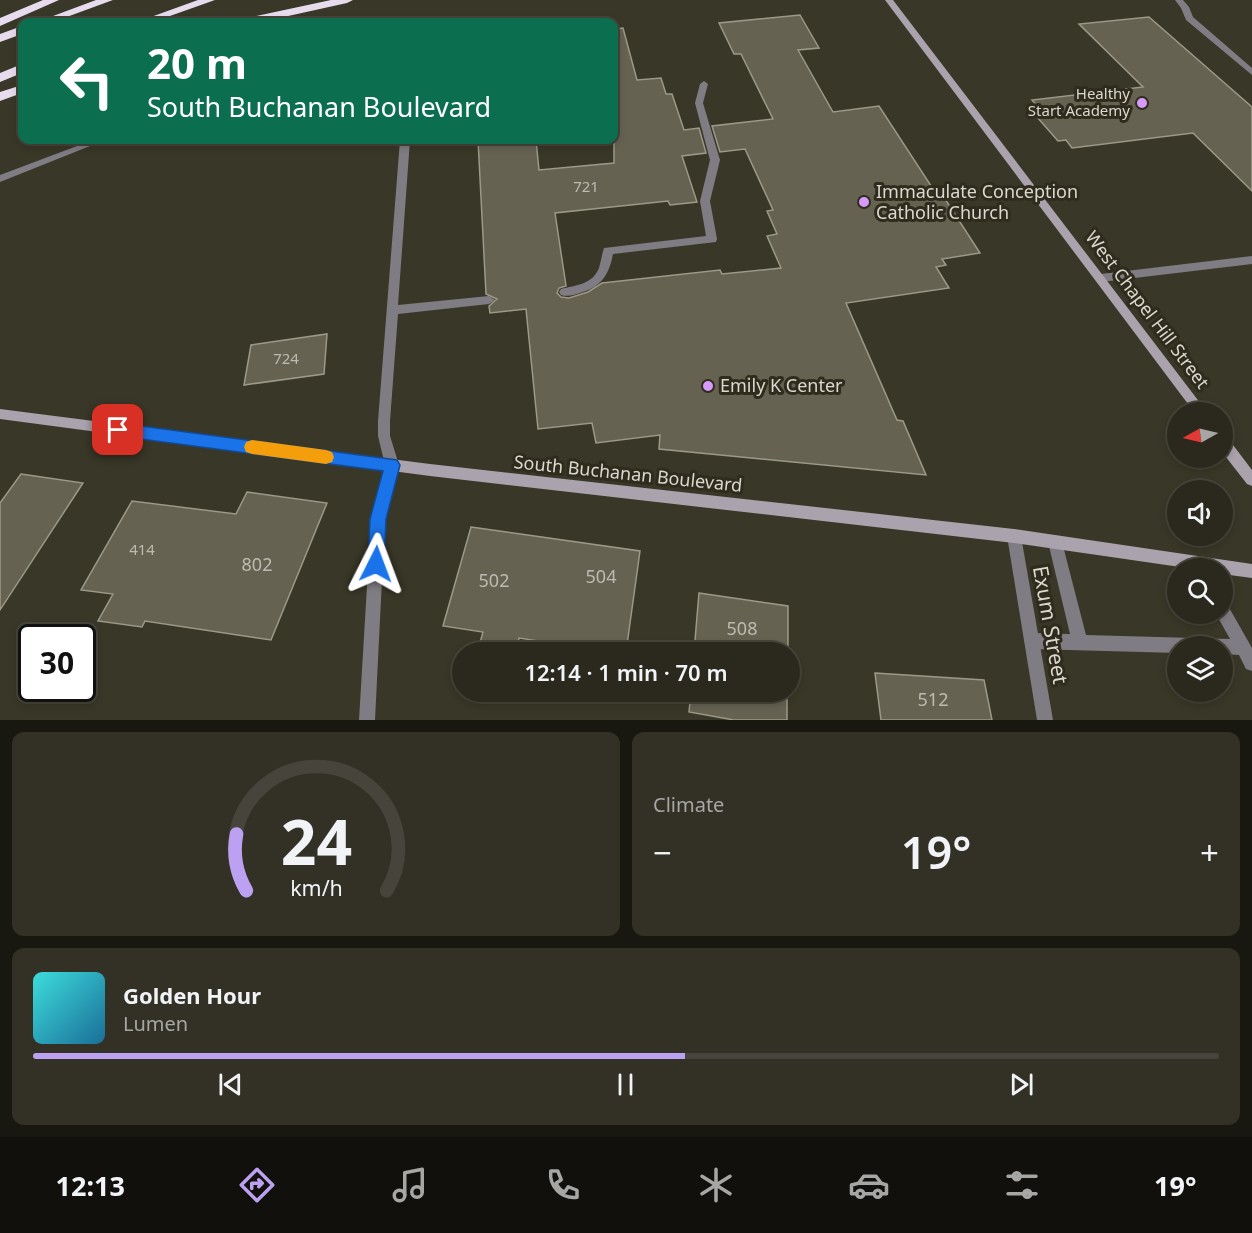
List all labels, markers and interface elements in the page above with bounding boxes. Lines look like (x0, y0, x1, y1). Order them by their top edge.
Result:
text: 20 m (147, 34, 247, 91)
icon: left (48, 42, 126, 120)
place label: Healthy Start Academy (1028, 83, 1130, 120)
text: South Buchanan Boulevard (147, 88, 491, 125)
marker: Healthy Start Academy (1135, 96, 1149, 110)
house number: 721 (573, 176, 599, 196)
place label: Immaculate Conception Catholic Church (876, 179, 1078, 224)
marker: Immaculate Conception Catholic Church (857, 195, 871, 209)
street label: West Chapel Hill Street (1081, 226, 1215, 394)
house number: 724 (273, 348, 299, 368)
place label: Emily K Center (720, 373, 843, 397)
marker: Emily K Center (701, 379, 715, 393)
north arrow (1167, 402, 1233, 468)
map controls (1167, 402, 1233, 702)
pin (92, 404, 143, 455)
icon: arrive (101, 413, 134, 446)
street label: South Buchanan Boulevard (513, 449, 743, 497)
button: sound (1167, 480, 1233, 546)
position arrow (344, 532, 408, 596)
house number: 414 (129, 539, 155, 559)
house number: 802 (242, 552, 272, 576)
button: search (1167, 558, 1233, 624)
house number: 504 (586, 564, 616, 588)
street label: Exum Street (1027, 564, 1075, 687)
house number: 502 (479, 568, 509, 592)
house number: 508 (727, 616, 757, 640)
speed limit sign: 30 (18, 624, 96, 702)
button: layers (1167, 636, 1233, 702)
text: 12:14 · 1 min · 70 m (524, 657, 728, 687)
house number: 512 (918, 687, 948, 711)
text: Climate (653, 791, 724, 818)
text: 24 (280, 798, 352, 883)
text: 19° (901, 821, 971, 882)
text: − (653, 830, 672, 875)
text: + (1200, 830, 1219, 875)
text: km/h (290, 873, 342, 902)
text: Golden Hour (123, 980, 261, 1010)
text: Lumen (123, 1010, 188, 1037)
icon: previous (214, 1068, 247, 1101)
icon: pause (609, 1068, 642, 1101)
icon: next (1005, 1068, 1038, 1101)
icon: directions (236, 1164, 278, 1206)
icon: music (389, 1164, 431, 1206)
icon: phone (542, 1164, 584, 1206)
icon: climate (695, 1164, 737, 1206)
icon: car (848, 1164, 890, 1206)
icon: filters (1001, 1164, 1043, 1206)
text: 12:13 (56, 1167, 125, 1204)
text: 19° (1154, 1167, 1196, 1204)

